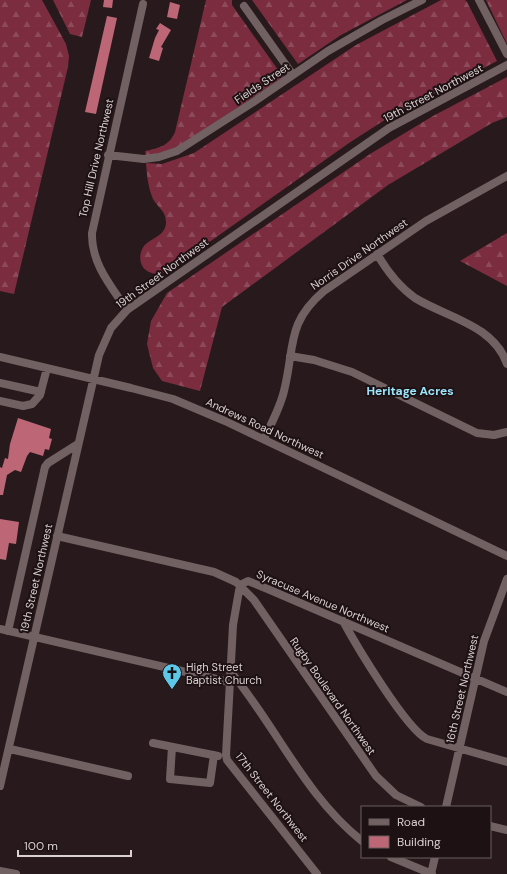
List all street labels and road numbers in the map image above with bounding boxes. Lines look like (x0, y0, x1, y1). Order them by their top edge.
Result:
street label: Fields Street (232, 59, 292, 107)
street label: 19th Street Northwest (381, 61, 485, 125)
street label: Top Hill Drive Northwest (76, 97, 116, 219)
street label: Norris Drive Northwest (308, 215, 410, 293)
street label: 19th Street Northwest (113, 235, 211, 311)
street label: Andrews Road Northwest (204, 394, 326, 462)
street label: 19th Street Northwest (17, 522, 55, 634)
street label: Syracuse Avenue Northwest (254, 567, 392, 635)
street label: 16th Street Northwest (443, 633, 481, 745)
street label: Rugby Boulevard Northwest (287, 634, 379, 758)
street label: 17th Street Northwest (233, 749, 311, 845)

